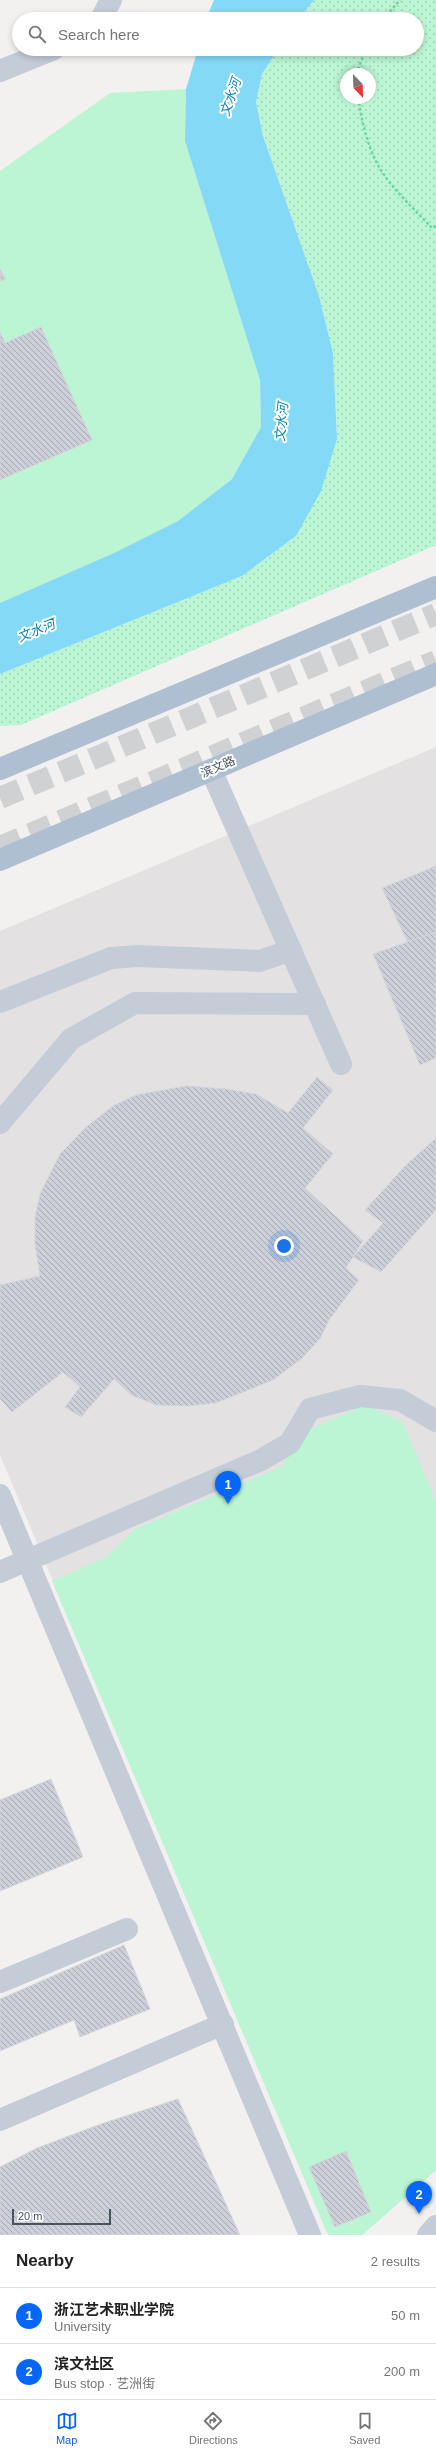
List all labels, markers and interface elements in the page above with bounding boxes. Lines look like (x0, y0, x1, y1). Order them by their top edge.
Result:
search box (12, 12, 424, 56)
icon: search (26, 23, 48, 45)
text: Search here (58, 26, 140, 43)
north arrow (340, 68, 376, 104)
water label: 文水河 (217, 73, 245, 118)
water label: 文水河 (272, 399, 291, 442)
water label: 文水河 (15, 615, 60, 645)
street label: 滨文路 (199, 754, 237, 780)
your location (274, 1236, 294, 1256)
pin: 1 (215, 1471, 241, 1504)
pin: 2 (406, 2181, 432, 2214)
scale bar (12, 2207, 111, 2226)
text: 20 m (18, 2210, 42, 2222)
text: Nearby (16, 2251, 74, 2270)
text: 2 results (371, 2254, 420, 2269)
text: 浙江艺术职业学院 (54, 2301, 174, 2318)
text: 1 (25, 2308, 33, 2323)
text: 50 m (391, 2308, 420, 2323)
text: University (54, 2319, 111, 2334)
text: 滨文社区 (54, 2355, 114, 2372)
text: 2 (25, 2364, 33, 2379)
text: 200 m (384, 2364, 420, 2379)
text: Bus stop · 艺洲街 (54, 2376, 155, 2391)
tab: Map (56, 2410, 78, 2446)
tab: Directions (189, 2410, 238, 2446)
tab: Saved (349, 2410, 380, 2446)

